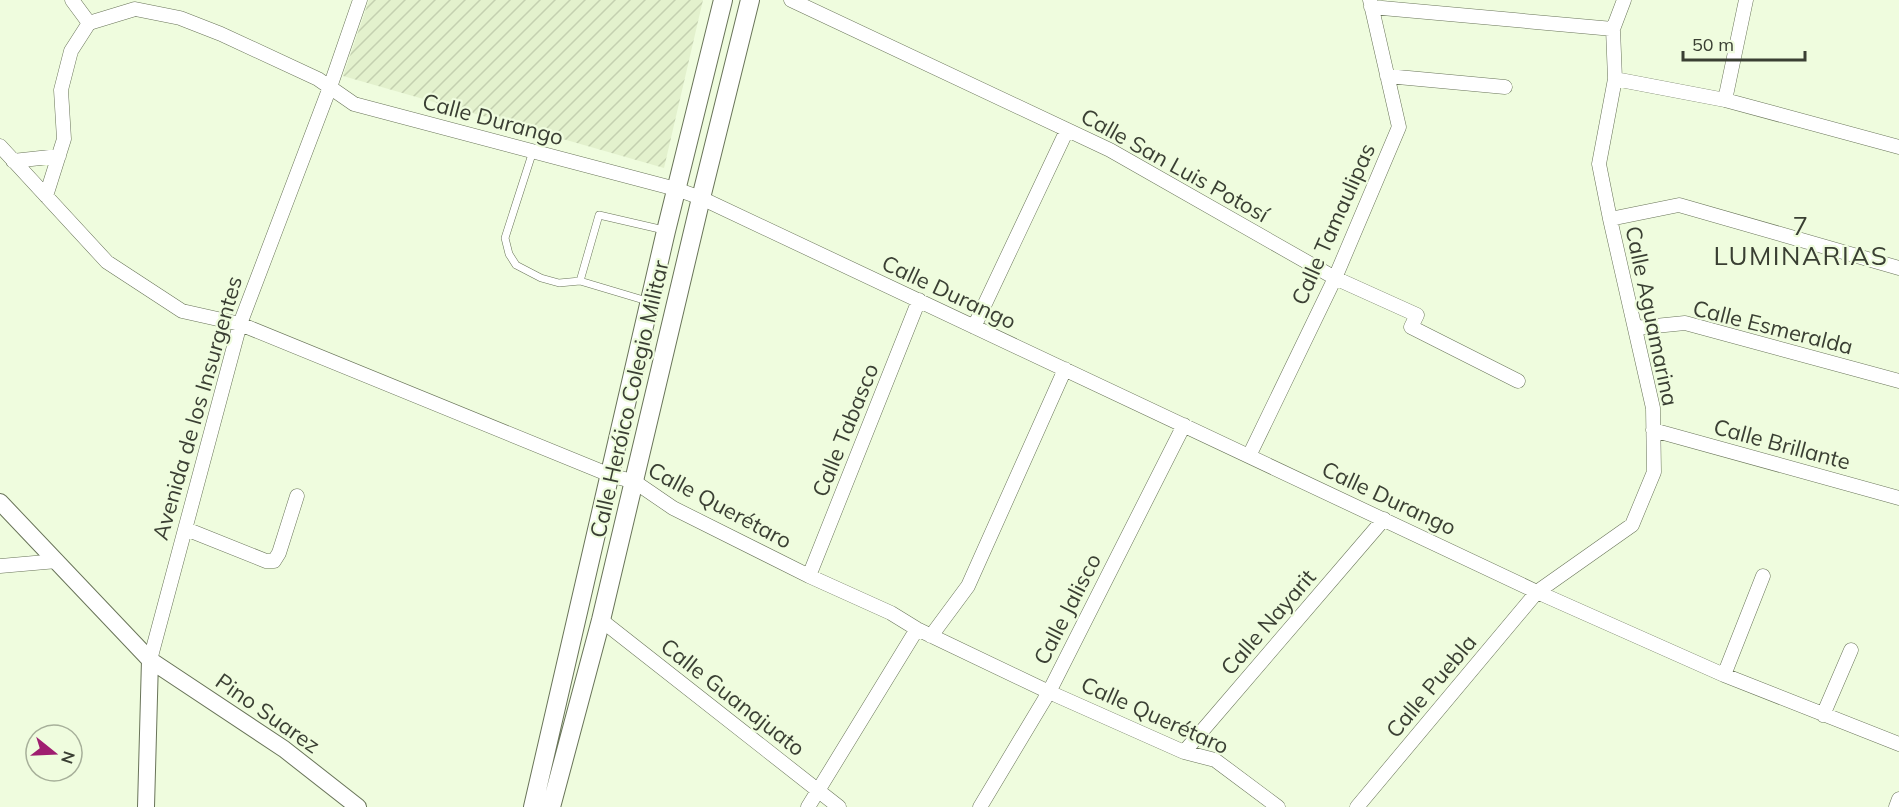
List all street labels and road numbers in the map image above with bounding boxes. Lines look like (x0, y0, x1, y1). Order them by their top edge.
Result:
street label: Calle Durango (419, 87, 567, 151)
street label: Calle San Luis Potosí (1076, 102, 1275, 229)
street label: Calle Tamaulipas (1285, 139, 1381, 309)
street label: Calle Aguamarina (1619, 224, 1685, 408)
street label: Calle Durango (877, 249, 1021, 335)
street label: Calle Heróico Colegio Militar (583, 258, 675, 540)
street label: Avenida de los Insurgentes (146, 273, 248, 543)
street label: Calle Esmeralda (1690, 294, 1856, 360)
street label: Calle Tabasco (806, 359, 884, 501)
street label: Calle Brillante (1711, 412, 1853, 476)
street label: Calle Querétaro (643, 455, 797, 555)
street label: Calle Durango (1317, 455, 1461, 541)
street label: Calle Jalisco (1027, 549, 1107, 669)
street label: Calle Nayarit (1214, 563, 1322, 681)
street label: Calle Puebla (1380, 629, 1482, 743)
street label: Calle Guanajuato (655, 632, 811, 762)
street label: Pino Suarez (210, 667, 326, 759)
street label: Calle Querétaro (1077, 670, 1233, 760)

